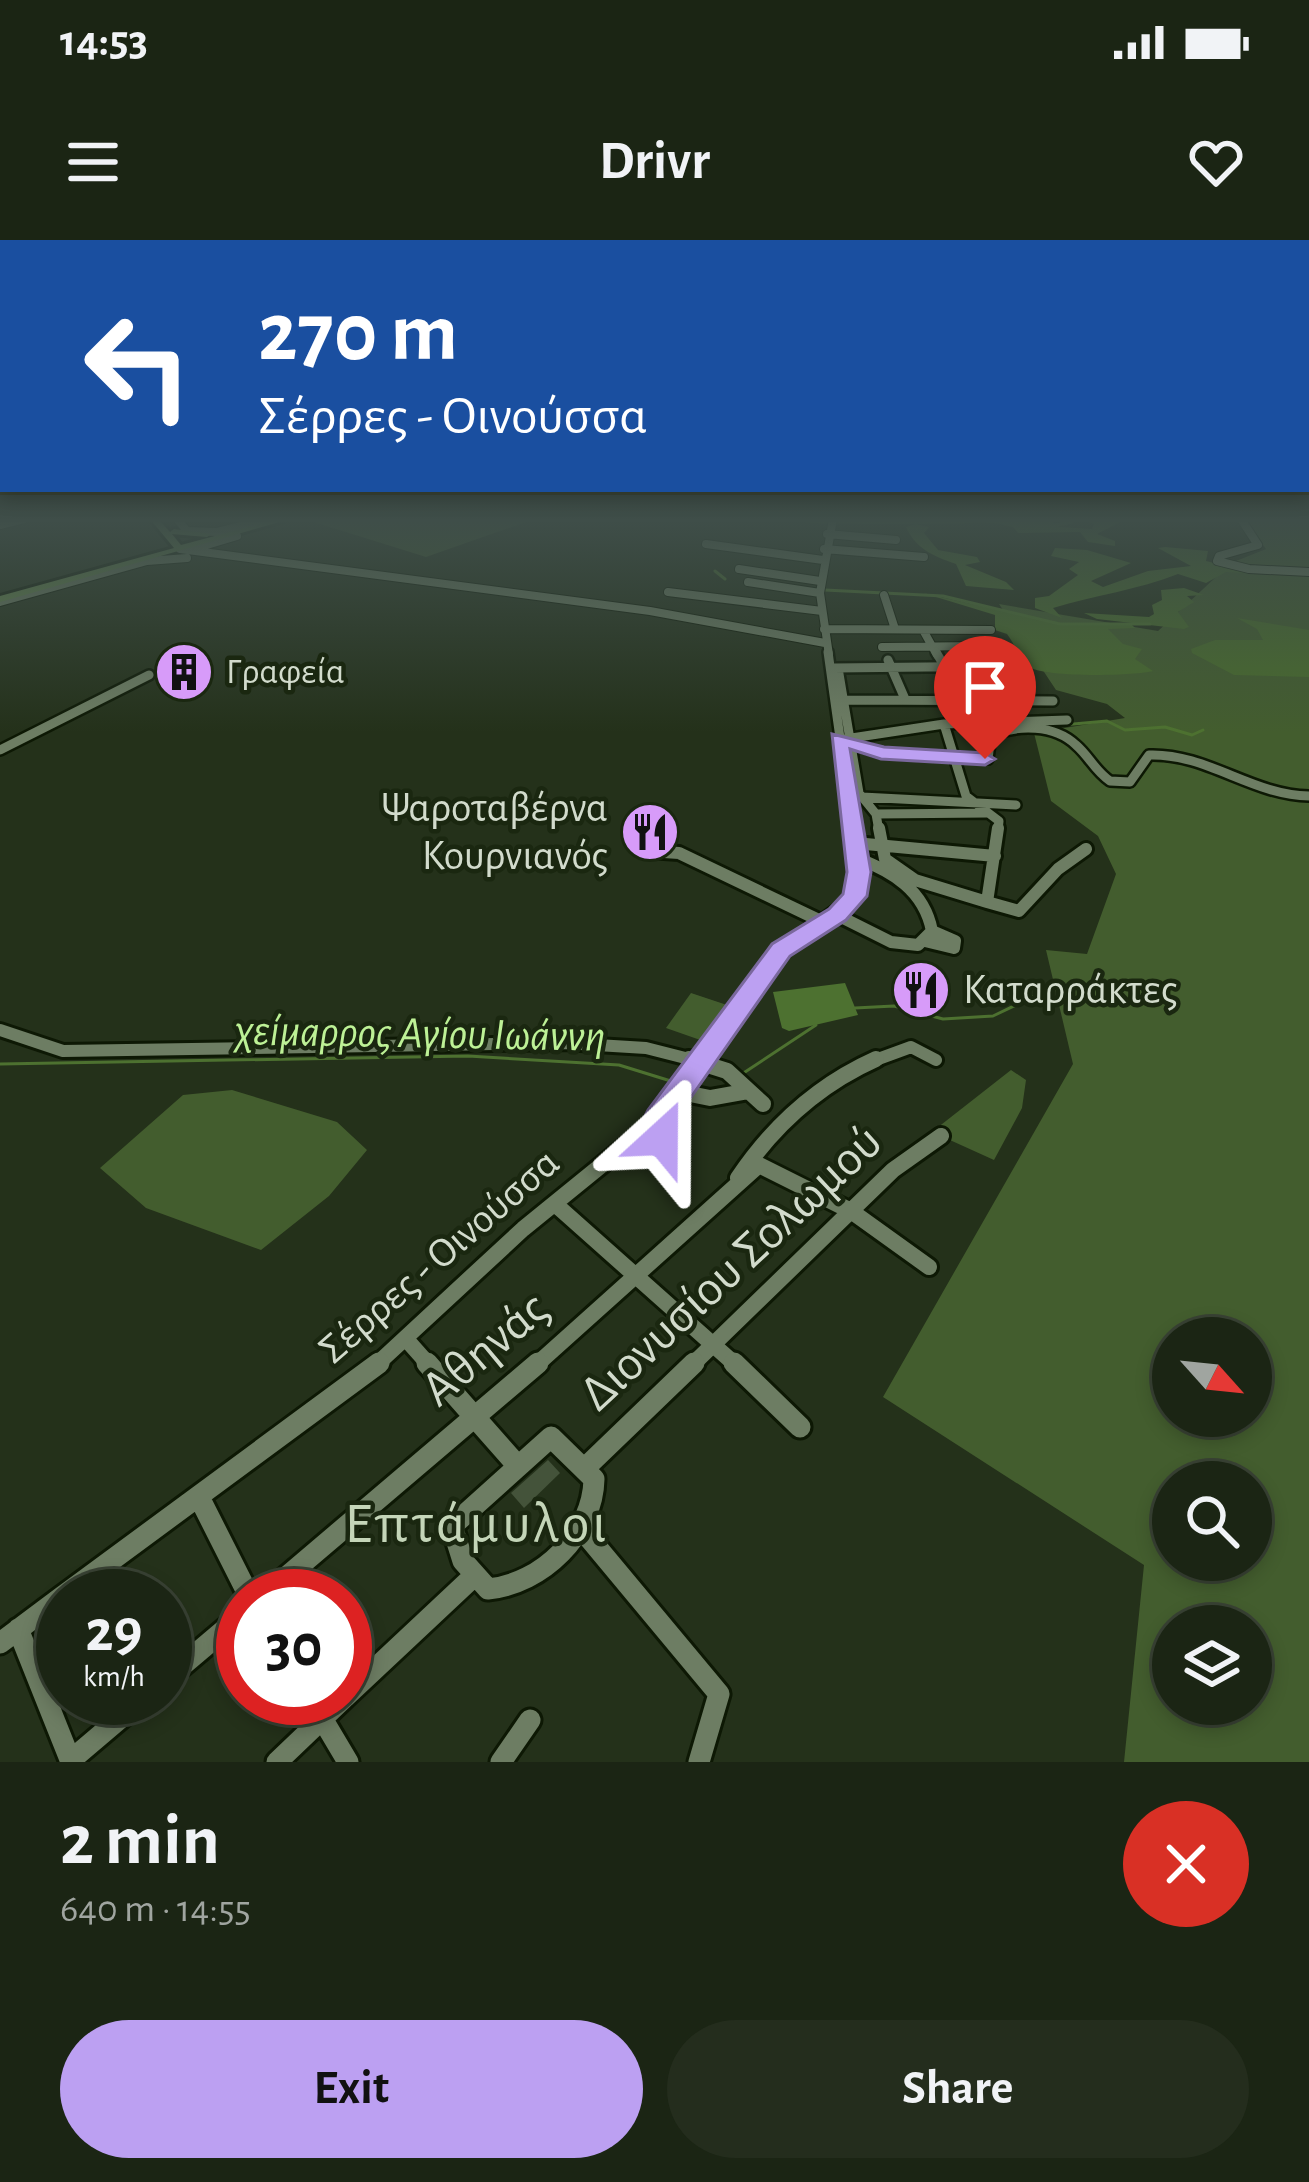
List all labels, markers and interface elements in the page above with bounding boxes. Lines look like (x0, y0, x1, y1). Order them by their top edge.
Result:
text: 14:53 (60, 19, 148, 64)
icon: menu (60, 129, 126, 195)
icon: heart (1183, 129, 1249, 195)
text: Drivr (599, 135, 710, 189)
icon: left (60, 288, 216, 444)
text: 270 m (258, 292, 458, 376)
text: Σέρρες - Οινούσσα (258, 390, 648, 444)
pin (934, 636, 1036, 759)
building icon: Γραφεία (153, 641, 215, 703)
place label: Γραφεία (226, 654, 345, 690)
icon: arrive (952, 654, 1018, 720)
place label: Ψαροταβέρνα Κουρνιανός (381, 787, 608, 877)
restaurant icon: Ψαροταβέρνα Κουρνιανός (619, 801, 681, 863)
restaurant icon: Καταρράκτες (890, 959, 952, 1021)
place label: Καταρράκτες (963, 969, 1177, 1011)
water label: χείμαρρος Αγίου Ιωάννη (232, 1008, 606, 1060)
position arrow (599, 1075, 725, 1201)
street label: Διονυσίου Σολωμού (570, 1116, 892, 1420)
street label: Σέρρες - Οινούσσα (311, 1141, 567, 1371)
street label: Αθηνάς (412, 1282, 558, 1416)
north arrow (1152, 1317, 1272, 1437)
map controls (1152, 1317, 1272, 1725)
button: search (1152, 1461, 1272, 1581)
district label: Επτάμυλοι (344, 1496, 610, 1553)
speed limit sign: 30 (216, 1569, 372, 1725)
text: 29 (85, 1602, 143, 1662)
button: layers (1152, 1605, 1272, 1725)
text: km/h (83, 1662, 145, 1692)
button: close (1123, 1801, 1249, 1927)
text: 2 min (60, 1805, 220, 1877)
text: 640 m · 14:55 (60, 1890, 251, 1929)
button: Exit (60, 2020, 643, 2158)
button: Share (667, 2020, 1249, 2158)

